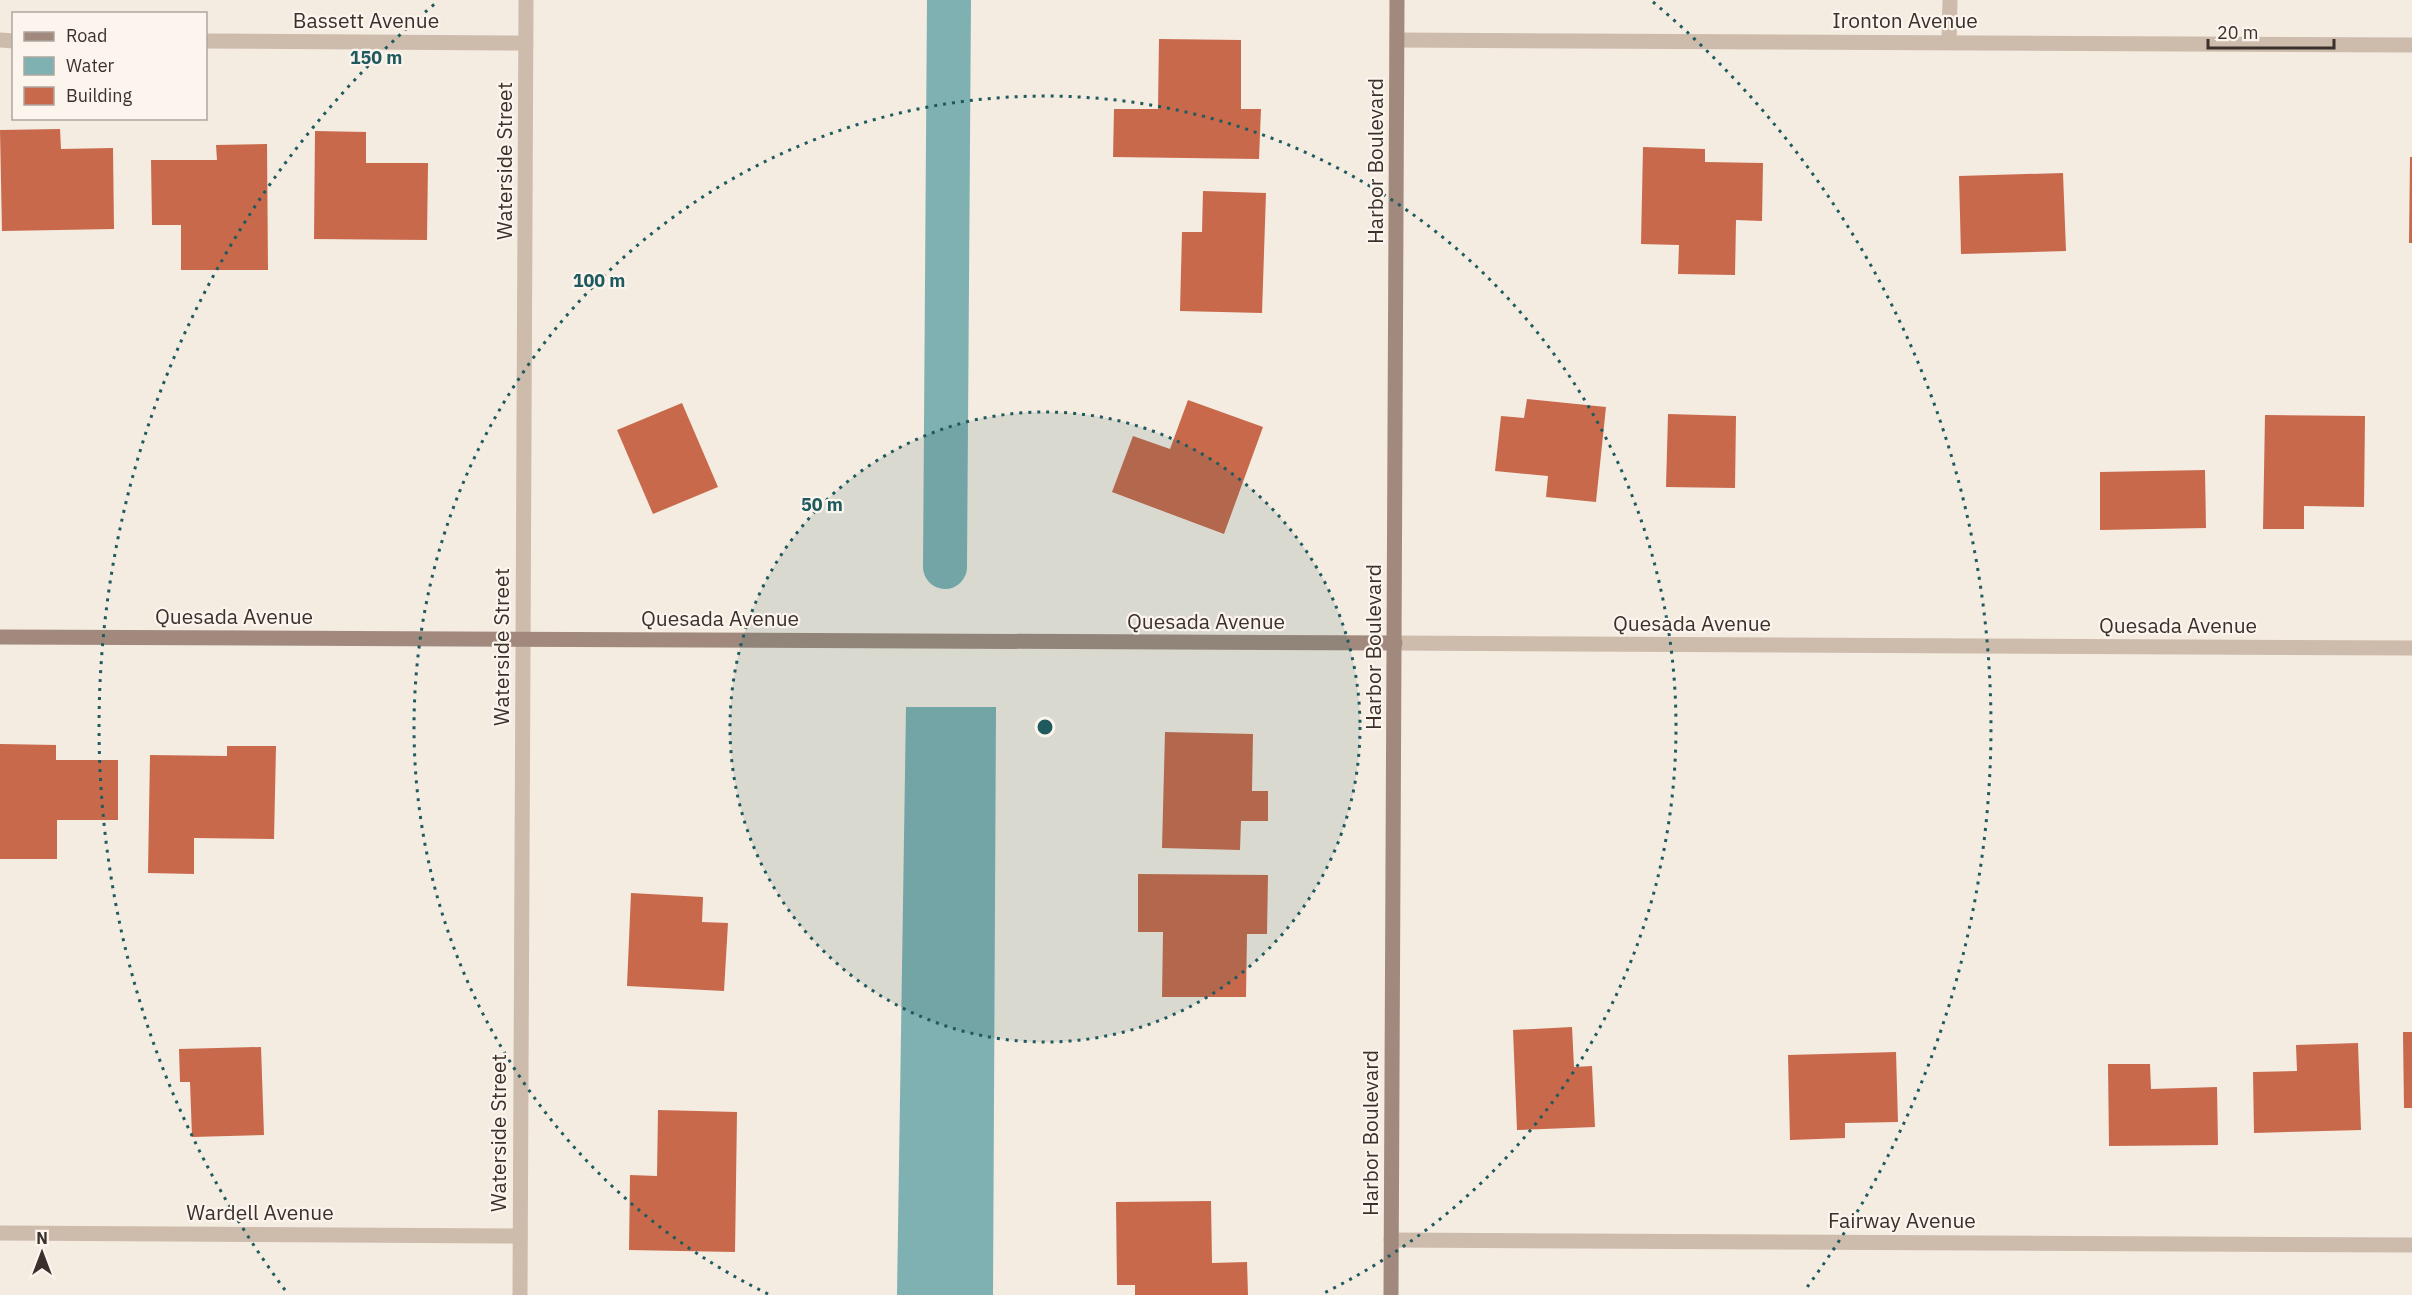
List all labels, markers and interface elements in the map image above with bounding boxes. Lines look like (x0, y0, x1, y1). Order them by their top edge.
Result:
street label: Bassett Avenue (293, 6, 439, 34)
street label: Ironton Avenue (1832, 6, 1978, 34)
legend (12, 12, 207, 120)
scale bar (2208, 12, 2334, 50)
text: 20 m (2217, 21, 2259, 44)
text: Road (66, 24, 107, 47)
text: 150 m (350, 46, 402, 69)
text: Water (66, 54, 115, 77)
street label: Harbor Boulevard (1361, 78, 1389, 244)
street label: Waterside Street (490, 82, 518, 240)
text: Building (66, 84, 133, 107)
text: 100 m (573, 269, 625, 292)
text: 50 m (801, 493, 843, 516)
street label: Harbor Boulevard (1359, 564, 1387, 730)
street label: Waterside Street (487, 568, 515, 726)
street label: Quesada Avenue (155, 602, 313, 630)
street label: Quesada Avenue (641, 604, 799, 632)
street label: Quesada Avenue (1127, 607, 1285, 635)
street label: Quesada Avenue (1613, 609, 1771, 637)
street label: Quesada Avenue (2099, 611, 2257, 639)
centre of rings (1035, 717, 1055, 737)
street label: Harbor Boulevard (1356, 1050, 1384, 1216)
street label: Waterside Street (484, 1054, 512, 1212)
street label: Wardell Avenue (186, 1198, 334, 1226)
street label: Fairway Avenue (1828, 1206, 1976, 1234)
north arrow (12, 1223, 72, 1283)
text: N (36, 1228, 48, 1248)

